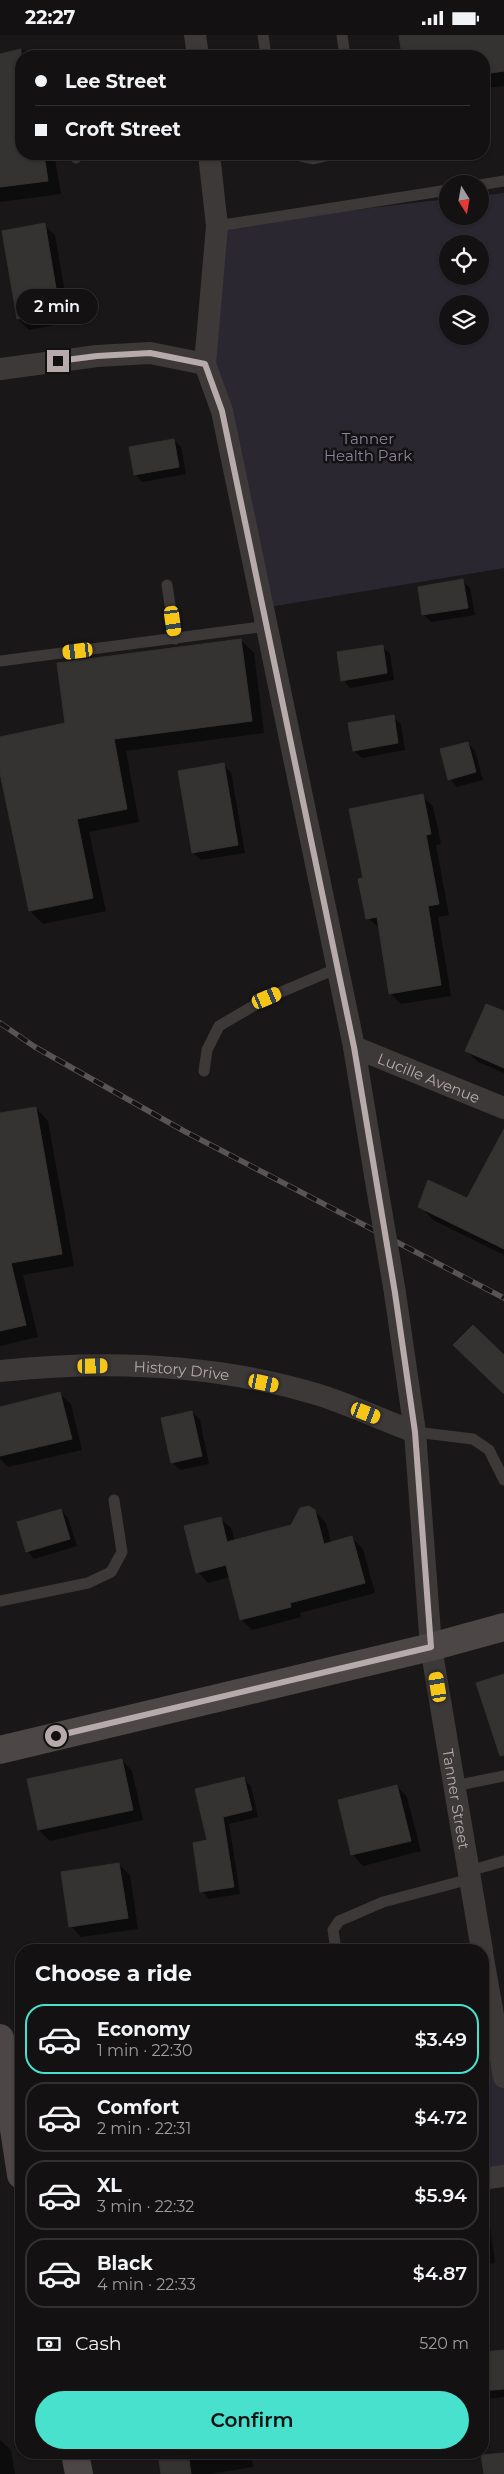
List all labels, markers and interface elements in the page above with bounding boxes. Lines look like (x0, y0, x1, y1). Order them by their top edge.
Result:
text: 22:27 (25, 6, 75, 29)
text: Lee Street (65, 70, 166, 93)
text: Croft Street (65, 118, 181, 141)
north arrow (439, 175, 489, 225)
map controls (439, 175, 489, 345)
button: locate (439, 235, 489, 285)
callout: 2 min (17, 289, 99, 323)
button: layers (439, 295, 489, 345)
text: 2 min (34, 297, 80, 316)
route end (47, 350, 69, 372)
park label: Tanner Health Park (324, 429, 412, 465)
car (163, 605, 182, 637)
car (62, 642, 93, 660)
car (250, 985, 283, 1011)
street label: Lucille Avenue (375, 1048, 483, 1107)
street label: History Drive (133, 1356, 231, 1384)
car (77, 1358, 108, 1374)
car (247, 1373, 280, 1393)
car (349, 1401, 382, 1425)
car (428, 1671, 447, 1703)
route start (45, 1725, 67, 1747)
street label: Tanner Street (439, 1747, 474, 1851)
text: Choose a ride (35, 1960, 192, 1987)
icon: car (37, 2017, 82, 2062)
text: Economy (97, 2018, 190, 2041)
text: $3.49 (415, 2028, 467, 2051)
text: 1 min · 22:30 (97, 2041, 193, 2060)
icon: car (37, 2095, 82, 2140)
text: Comfort (97, 2096, 179, 2119)
text: $4.72 (415, 2106, 467, 2129)
text: 2 min · 22:31 (97, 2119, 191, 2138)
icon: car (37, 2173, 82, 2218)
text: XL (97, 2174, 122, 2197)
text: $5.94 (415, 2184, 467, 2207)
text: 3 min · 22:32 (97, 2197, 194, 2216)
icon: car (37, 2251, 82, 2296)
text: Black (97, 2252, 153, 2275)
text: $4.87 (413, 2262, 467, 2285)
text: 4 min · 22:33 (97, 2275, 196, 2294)
icon: cash (35, 2330, 63, 2358)
text: Cash (75, 2332, 122, 2355)
text: 520 m (419, 2334, 469, 2353)
button: Confirm (35, 2391, 469, 2449)

